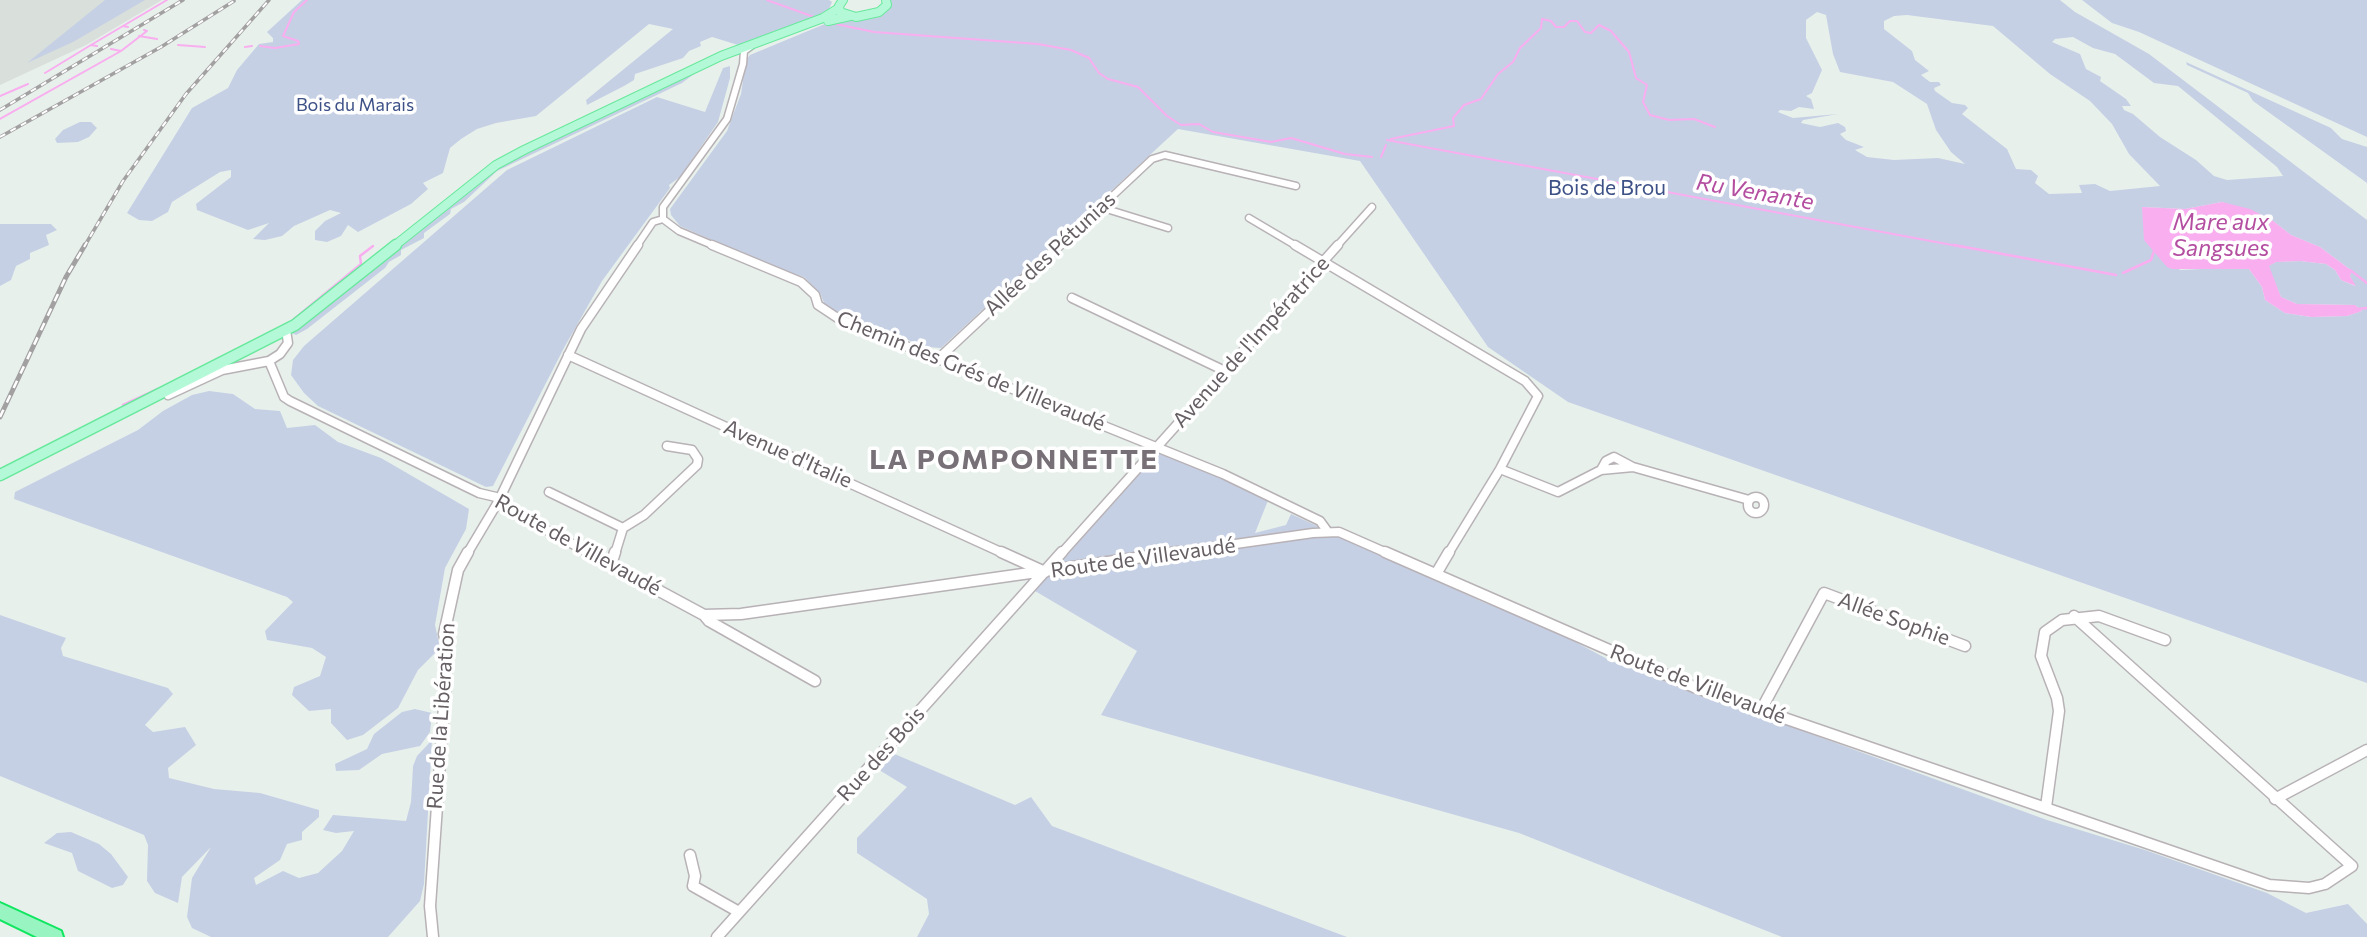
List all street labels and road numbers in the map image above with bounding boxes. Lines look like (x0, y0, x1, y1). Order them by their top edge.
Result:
street label: Allée des Pétunias (979, 187, 1121, 321)
street label: Avenue de l'Impératrice (1168, 251, 1334, 433)
street label: Chemin des Grés de Villevaudé (833, 306, 1109, 436)
street label: Avenue d'Italie (720, 414, 856, 494)
street label: Route de Villevaudé (490, 489, 666, 601)
street label: Route de Villevaudé (1049, 533, 1237, 583)
street label: Allée Sophie (1835, 587, 1953, 651)
street label: Rue de la Libération (422, 622, 460, 810)
street label: Route de Villevaudé (1607, 639, 1789, 729)
street label: Rue des Bois (832, 701, 930, 807)

